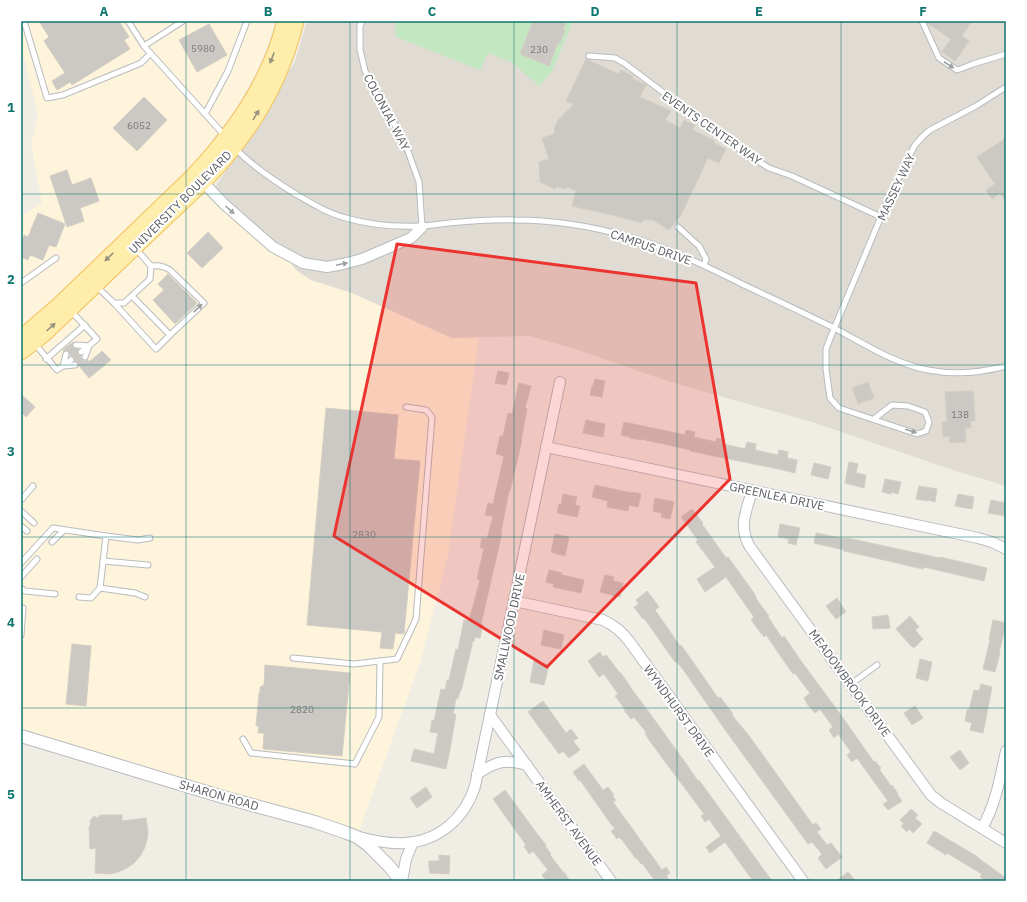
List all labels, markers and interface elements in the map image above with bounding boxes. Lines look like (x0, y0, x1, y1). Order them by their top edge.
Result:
text: A (100, 3, 109, 20)
text: B (264, 3, 273, 20)
text: C (428, 3, 437, 20)
text: D (590, 3, 600, 20)
text: E (755, 3, 763, 20)
text: F (919, 3, 927, 20)
house number: 5980 (191, 42, 215, 55)
house number: 230 (530, 43, 548, 56)
one-way arrow (269, 52, 275, 64)
one-way arrow (943, 61, 955, 68)
street label: COLONIAL WAY (361, 71, 413, 153)
street label: EVENTS CENTER WAY (659, 88, 765, 168)
text: 1 (7, 99, 15, 116)
one-way arrow (253, 109, 260, 121)
house number: 6052 (127, 119, 151, 132)
street label: UNIVERSITY BOULEVARD (125, 147, 235, 257)
street label: MASSEY WAY (874, 151, 918, 223)
one-way arrow (225, 205, 235, 214)
street label: CAMPUS DRIVE (608, 226, 694, 268)
one-way arrow (104, 252, 114, 262)
one-way arrow (336, 261, 348, 267)
text: 2 (7, 271, 15, 288)
one-way arrow (193, 303, 203, 313)
one-way arrow (46, 323, 57, 332)
house number: 138 (951, 408, 969, 421)
one-way arrow (905, 429, 917, 435)
text: 3 (7, 443, 15, 460)
street label: GREENLEA DRIVE (728, 479, 826, 513)
house number: 2830 (352, 528, 376, 541)
street label: SMALLWOOD DRIVE (490, 572, 528, 682)
text: 4 (7, 614, 15, 631)
street label: MEADOWBROOK DRIVE (806, 626, 894, 740)
street label: WYNDHURST DRIVE (641, 662, 717, 760)
house number: 2820 (290, 703, 314, 716)
street label: SHARON ROAD (177, 776, 261, 814)
street label: AMHERST AVENUE (533, 777, 605, 869)
text: 5 (7, 786, 15, 803)

